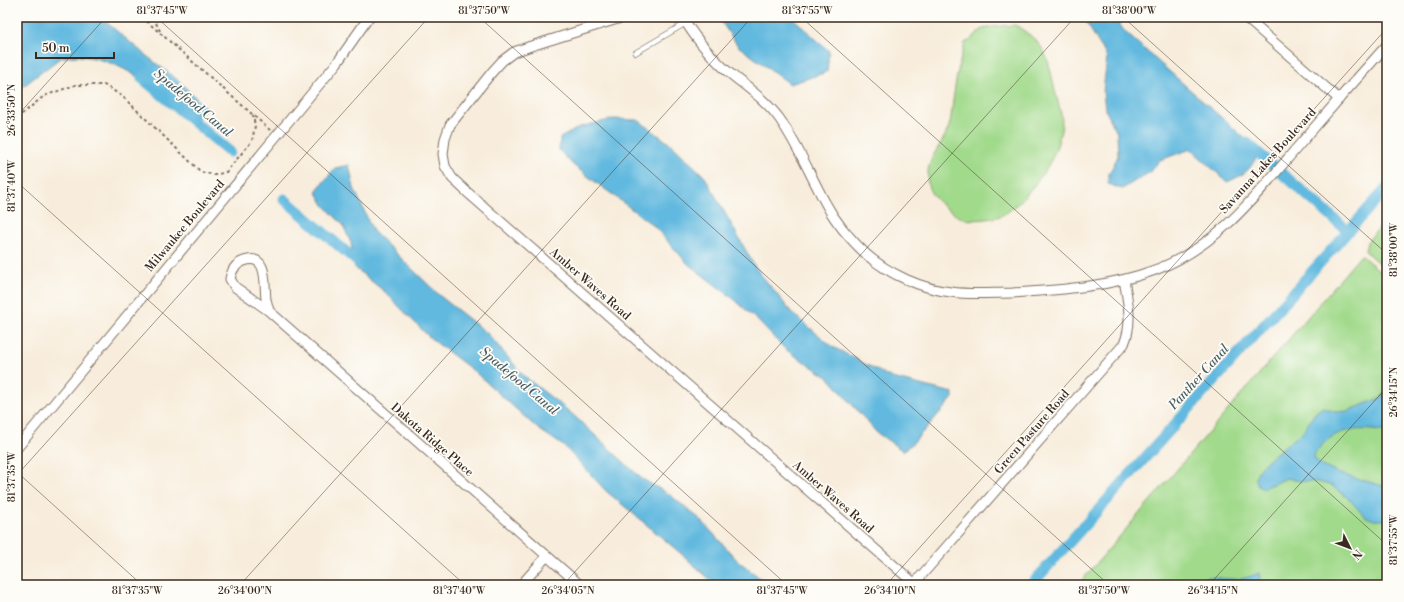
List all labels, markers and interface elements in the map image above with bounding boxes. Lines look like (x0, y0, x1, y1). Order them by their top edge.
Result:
text: 81°37'45"W (137, 5, 188, 17)
text: 81°37'50"W (458, 5, 511, 17)
text: 81°37'55"W (782, 5, 833, 17)
text: 81°38'00"W (1102, 5, 1157, 17)
scale bar (36, 34, 114, 60)
text: 50 m (42, 41, 70, 56)
water label: Spadefood Canal (150, 65, 236, 141)
text: 26°33'50"N (6, 83, 18, 136)
street label: Savanna Lakes Boulevard (1217, 105, 1320, 217)
text: 81°37'40"W (6, 159, 18, 212)
street label: Milwaukee Boulevard (142, 177, 228, 275)
text: 81°38'00"W (1388, 222, 1400, 277)
street label: Amber Waves Road (546, 244, 634, 323)
water label: Panther Canal (1165, 340, 1233, 414)
water label: Spadefood Canal (476, 343, 562, 419)
text: 26°34'15"N (1388, 366, 1400, 417)
street label: Green Pasture Road (991, 386, 1073, 477)
street label: Dakota Ridge Place (388, 400, 476, 480)
text: 81°37'35"W (6, 451, 18, 502)
street label: Amber Waves Road (789, 457, 877, 536)
text: 81°37'55"W (1388, 514, 1400, 565)
north arrow (1330, 528, 1370, 568)
text: N (1348, 546, 1365, 562)
text: 81°37'35"W (112, 585, 163, 597)
text: 26°34'00"N (218, 585, 273, 597)
text: 81°37'40"W (433, 585, 486, 597)
text: 26°34'05"N (542, 585, 595, 597)
text: 81°37'45"W (757, 585, 808, 597)
text: 26°34'10"N (864, 585, 916, 597)
text: 81°37'50"W (1078, 585, 1131, 597)
text: 26°34'15"N (1188, 585, 1239, 597)

